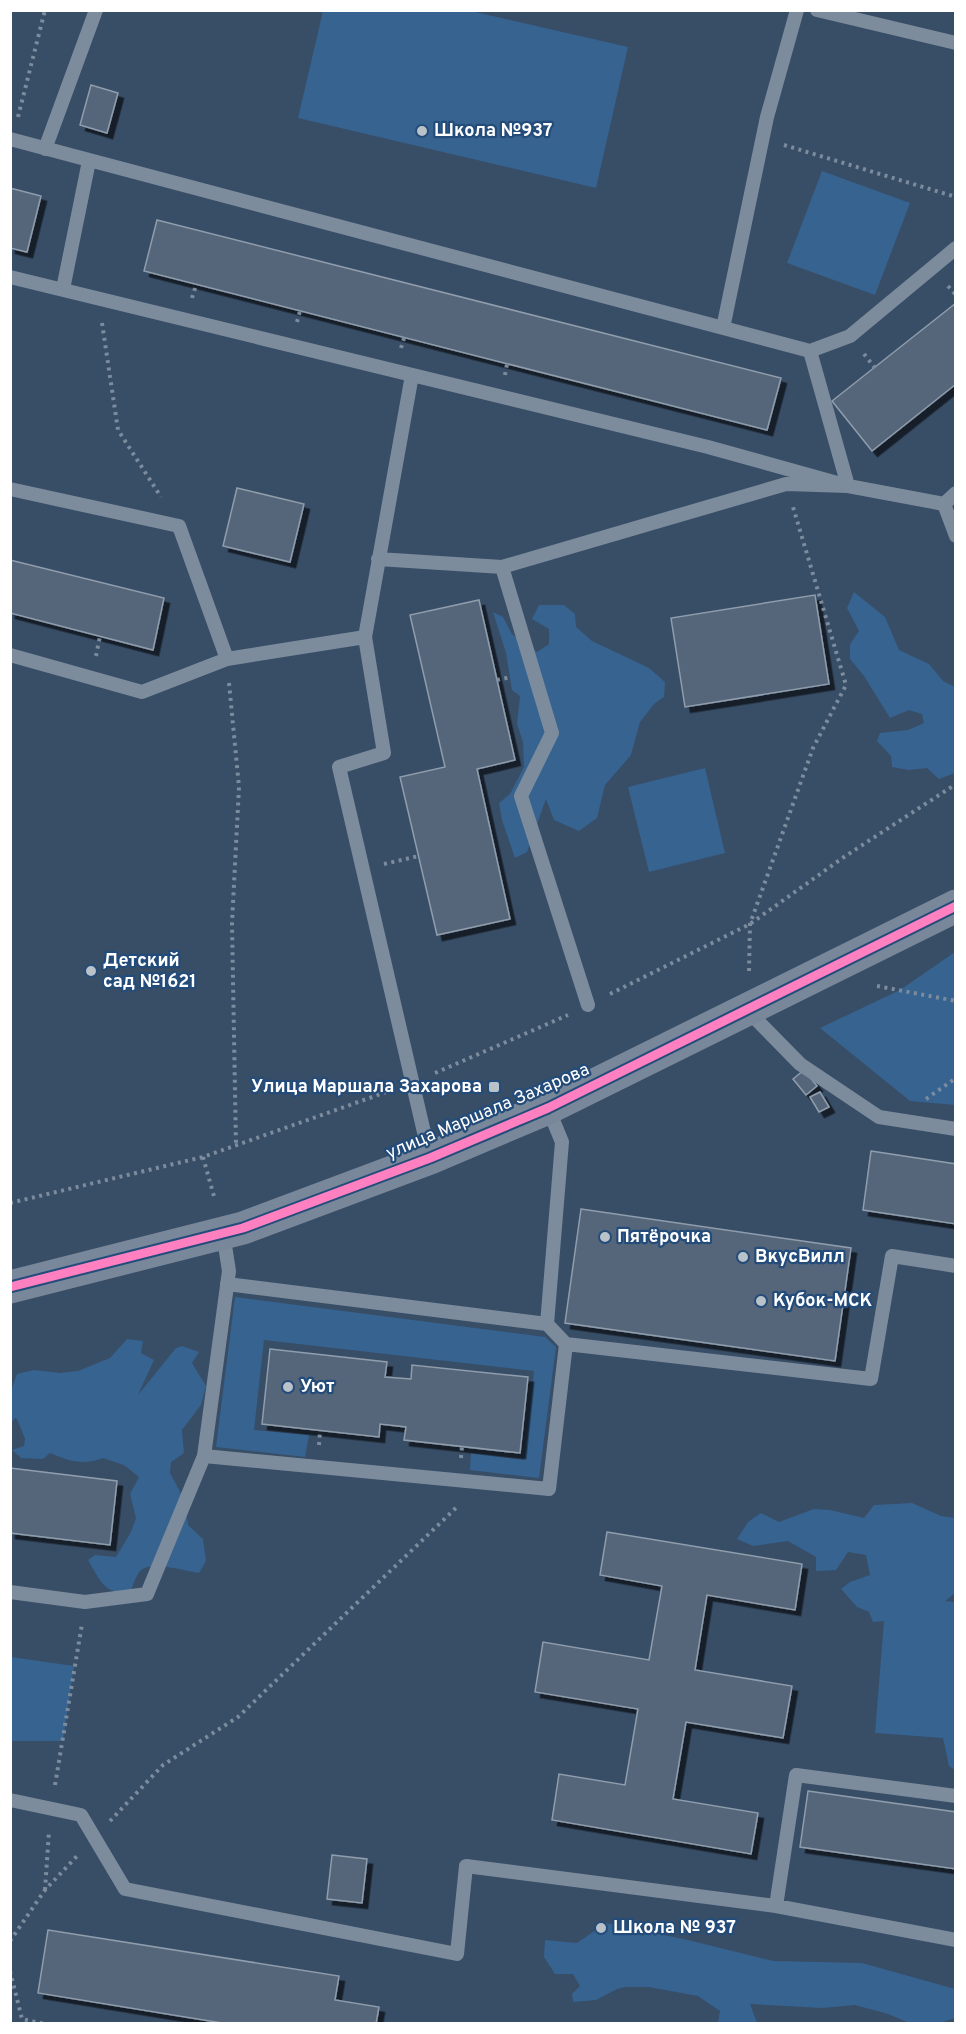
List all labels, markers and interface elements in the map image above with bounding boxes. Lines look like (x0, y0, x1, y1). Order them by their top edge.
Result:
place label: Школа №937 (434, 120, 553, 143)
marker: Школа №937 (415, 124, 429, 138)
place label: Детский сад №1621 (103, 950, 197, 994)
marker: Детский сад №1621 (84, 964, 98, 978)
street label: улица Маршала Захарова (383, 1059, 593, 1165)
place label: Улица Маршала Захарова (251, 1076, 482, 1099)
marker: Улица Маршала Захарова (487, 1080, 501, 1094)
place label: Пятёрочка (617, 1226, 711, 1249)
marker: Пятёрочка (598, 1230, 612, 1244)
place label: ВкусВилл (755, 1246, 845, 1269)
marker: ВкусВилл (736, 1250, 750, 1264)
place label: Кубок-МСК (773, 1290, 872, 1313)
marker: Кубок-МСК (754, 1294, 768, 1308)
place label: Уют (300, 1376, 335, 1399)
marker: Уют (281, 1380, 295, 1394)
place label: Школа № 937 (613, 1917, 736, 1940)
marker: Школа № 937 (594, 1921, 608, 1935)

